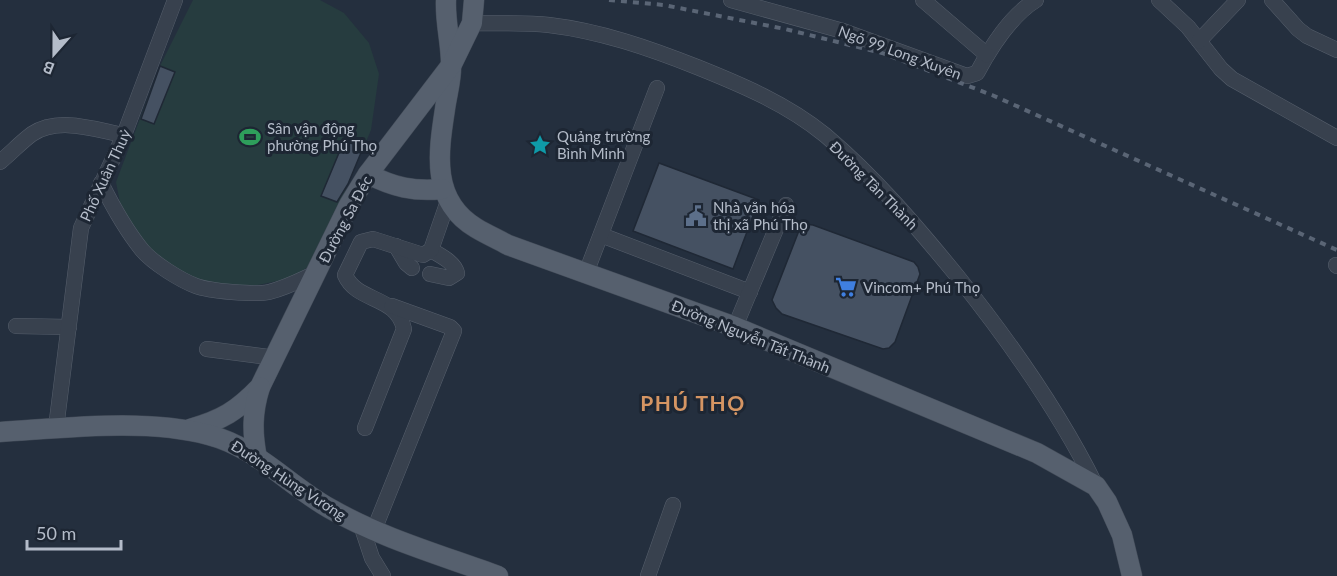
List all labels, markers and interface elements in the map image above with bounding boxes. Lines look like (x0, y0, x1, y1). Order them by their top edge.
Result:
street label: Ngõ 99 Long Xuyên (836, 21, 964, 83)
north arrow (24, 24, 84, 84)
text: B (40, 58, 57, 79)
place label: Sân vận động phường Phú Thọ (267, 119, 377, 154)
sports icon: Sân vận động phường Phú Thọ (238, 125, 262, 149)
street label: Phố Xuân Thuỷ (76, 126, 134, 224)
place label: Quảng trường Bình Minh (557, 127, 651, 162)
place icon: Quảng trường Bình Minh (528, 133, 552, 157)
street label: Đường Tân Thành (826, 137, 922, 233)
street label: Đường Sa Đéc (315, 172, 375, 266)
place label: Nhà văn hóa thị xã Phú Thọ (713, 198, 808, 233)
public building icon: Nhà văn hóa thị xã Phú Thọ (684, 204, 708, 228)
supermarket icon: Vincom+ Phú Thọ (834, 275, 858, 299)
place label: Vincom+ Phú Thọ (863, 278, 980, 296)
street label: Đường Nguyễn Tất Thành (669, 296, 833, 376)
district label: PHÚ THỌ (640, 390, 746, 415)
street label: Đường Hùng Vương (228, 436, 350, 524)
scale bar (27, 513, 122, 551)
text: 50 m (36, 522, 76, 544)

